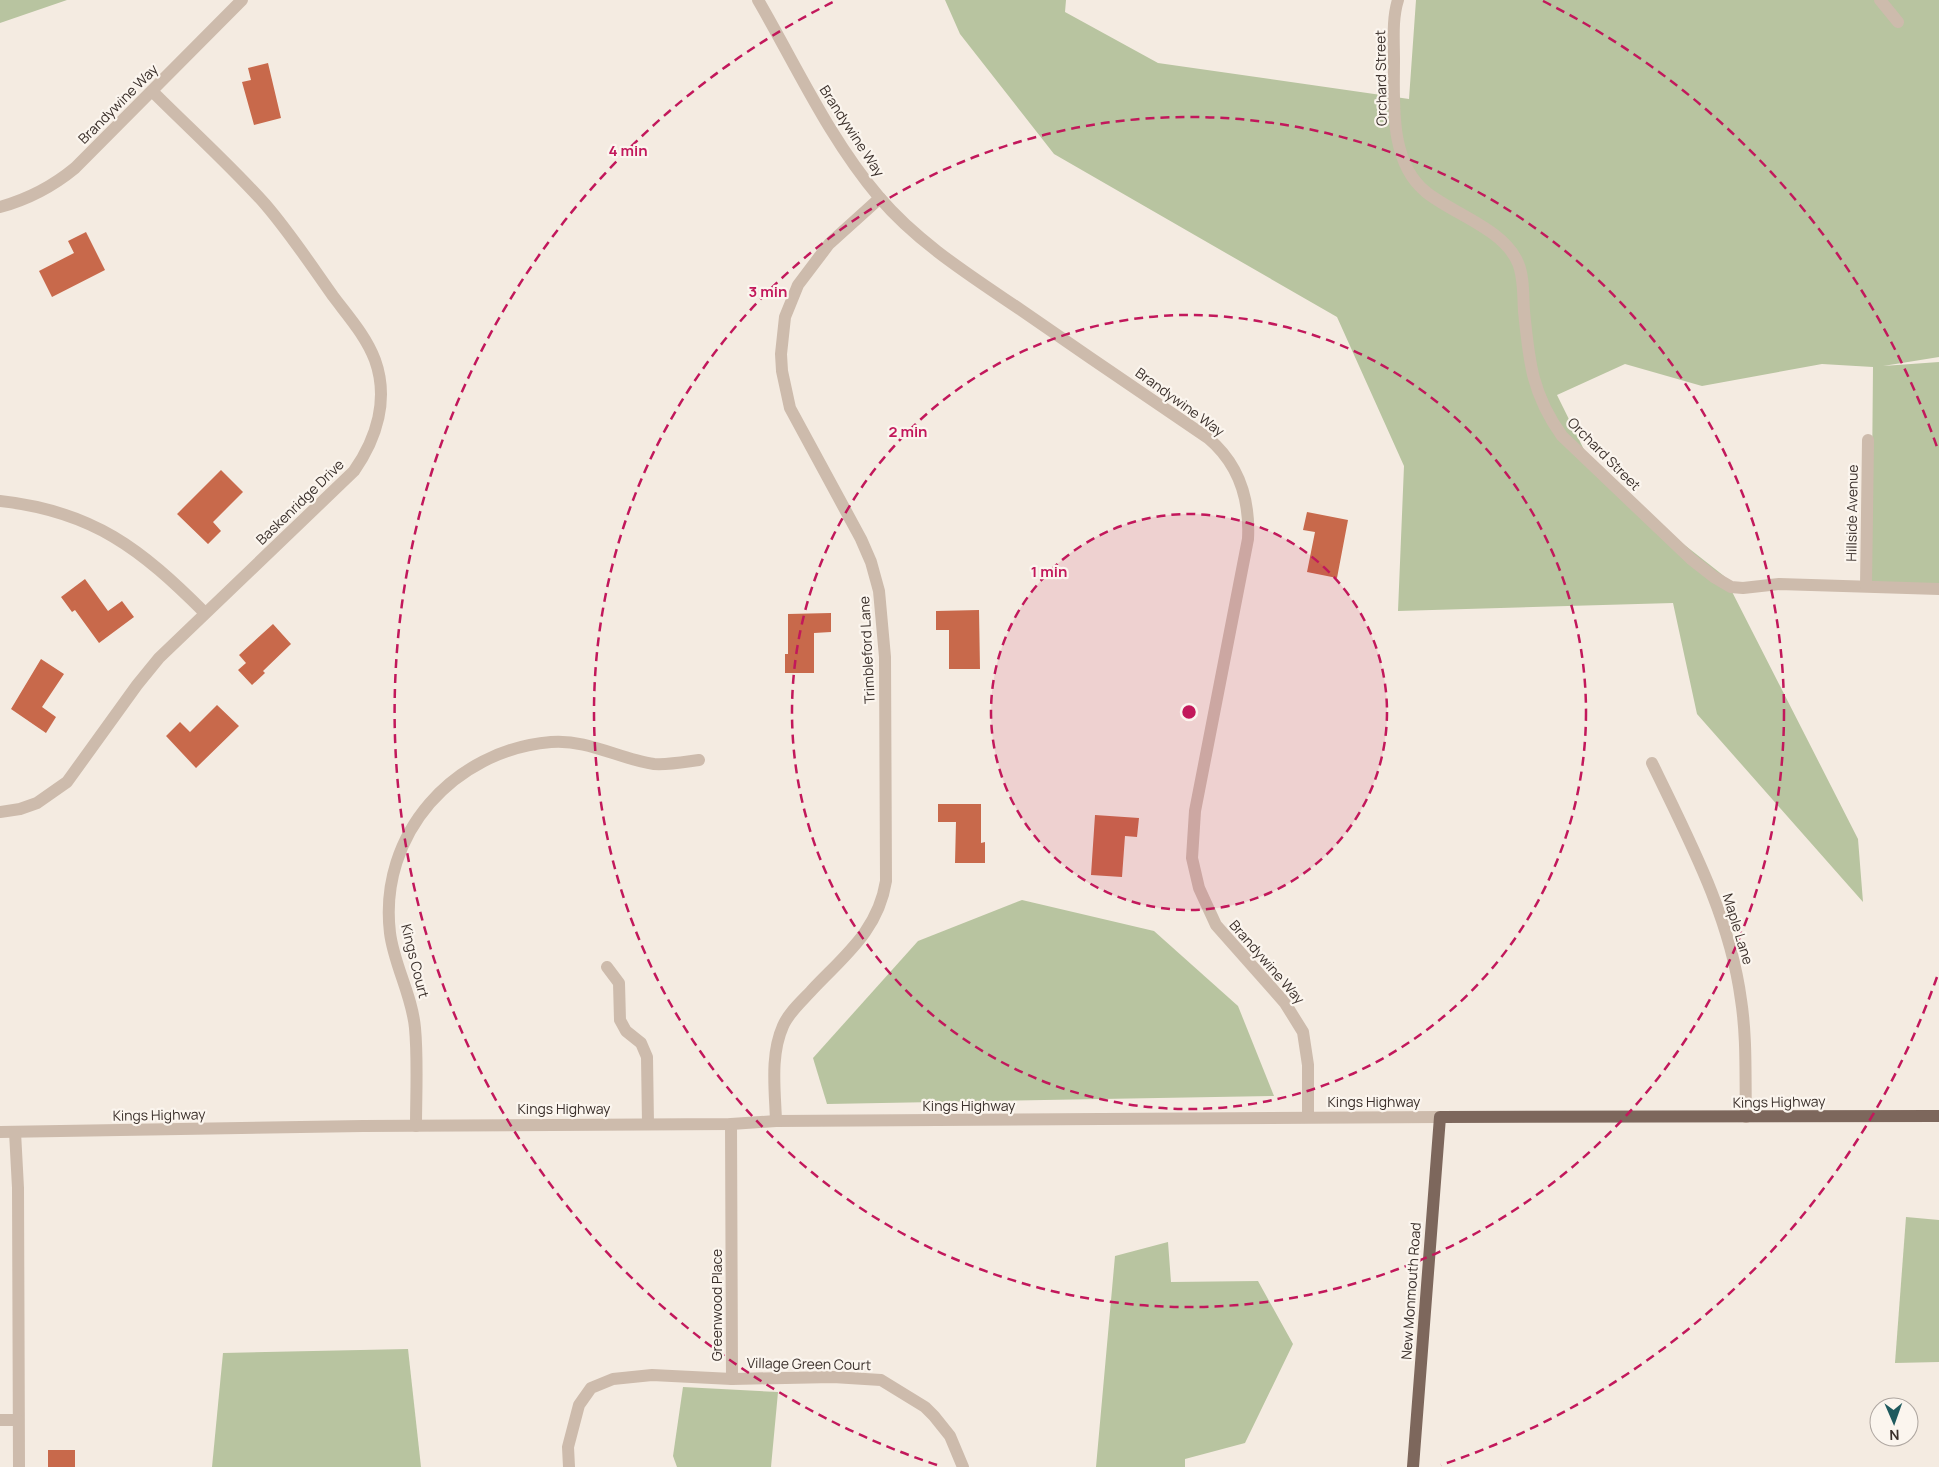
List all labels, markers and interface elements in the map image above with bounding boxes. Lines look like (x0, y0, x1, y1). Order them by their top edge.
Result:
street label: Orchard Street (1370, 29, 1391, 126)
street label: Brandywine Way (74, 59, 162, 148)
street label: Brandywine Way (816, 81, 889, 181)
text: 4 min (608, 140, 648, 161)
text: 3 min (749, 281, 787, 302)
street label: Brandywine Way (1132, 363, 1229, 441)
street label: Orchard Street (1564, 413, 1645, 495)
text: 2 min (888, 421, 928, 442)
street label: Baskenridge Drive (252, 455, 348, 549)
street label: Hillside Avenue (1841, 464, 1862, 562)
text: 1 min (1031, 561, 1067, 582)
street label: Trimbleford Lane (854, 596, 879, 704)
centre of rings (1180, 703, 1198, 721)
street label: Maple Lane (1719, 891, 1758, 967)
street label: Brandywine Way (1226, 916, 1310, 1008)
street label: Kings Court (397, 922, 434, 1000)
street label: Kings Highway (1732, 1091, 1826, 1112)
street label: Kings Highway (1328, 1092, 1421, 1111)
street label: Kings Highway (923, 1096, 1016, 1115)
street label: Kings Highway (518, 1099, 611, 1118)
street label: Kings Highway (112, 1104, 206, 1125)
street label: New Monmouth Road (1396, 1222, 1425, 1360)
street label: Greenwood Place (707, 1249, 726, 1361)
street label: Village Green Court (747, 1353, 872, 1374)
north arrow (1869, 1397, 1919, 1447)
text: N (1889, 1426, 1900, 1445)

